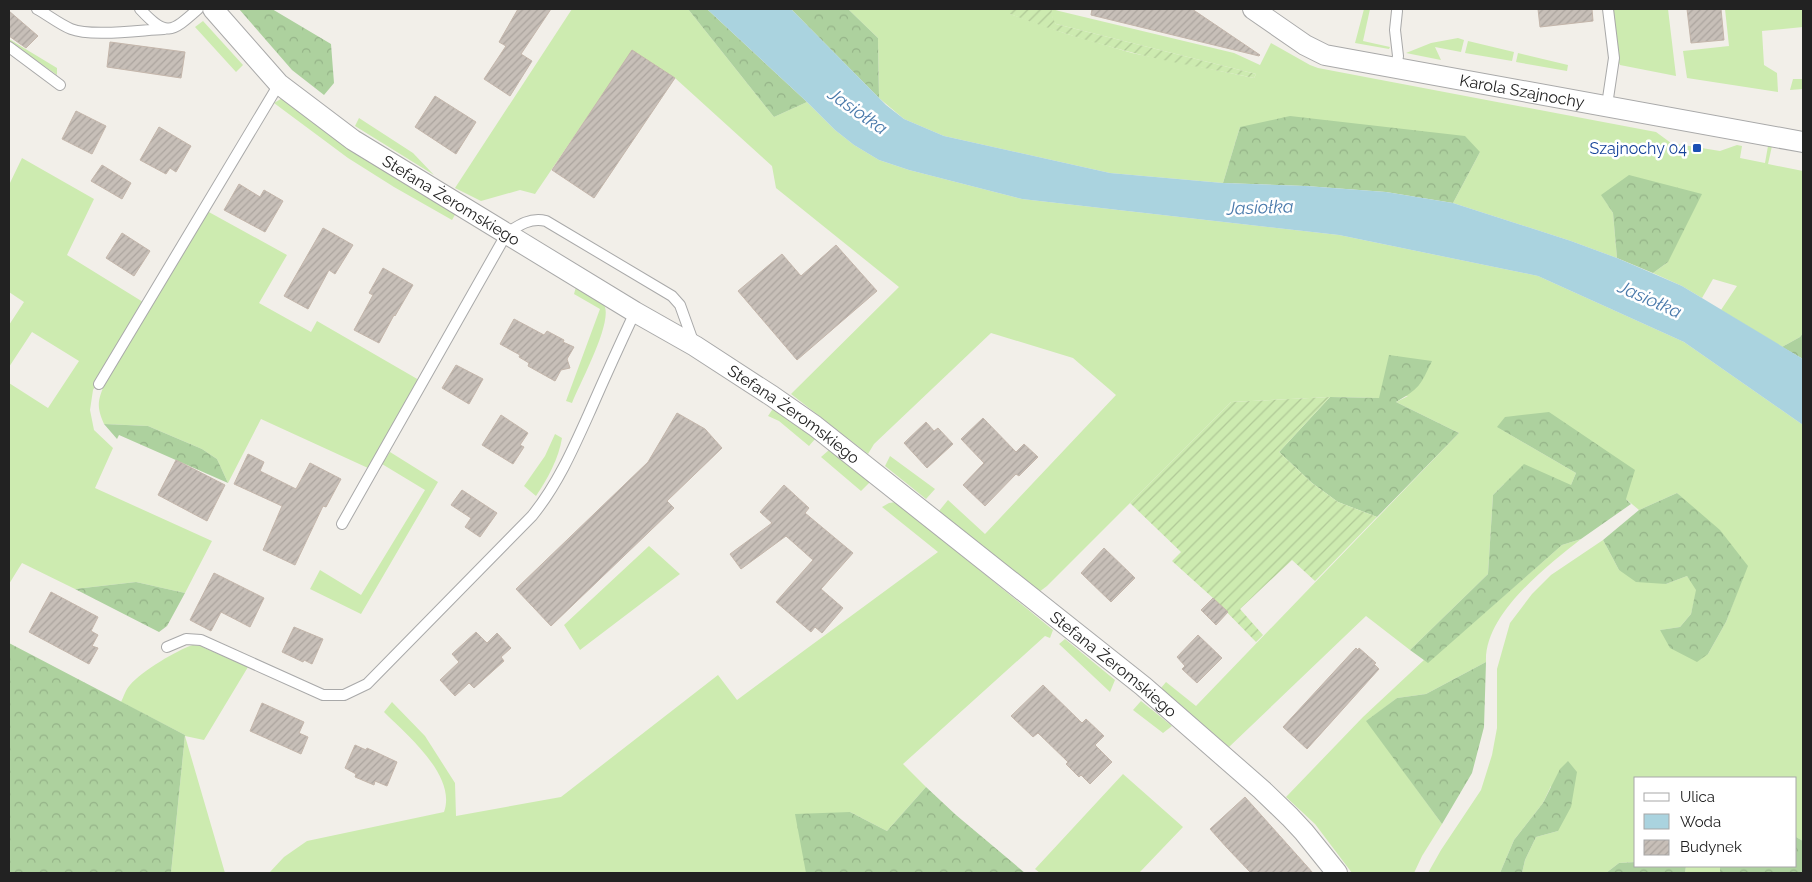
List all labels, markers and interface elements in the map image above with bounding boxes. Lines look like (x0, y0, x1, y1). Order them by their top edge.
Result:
street label: Karola Szajnochy (1458, 70, 1586, 112)
water label: Jasiołka (824, 83, 892, 139)
place label: Szajnochy 04 (1589, 139, 1687, 158)
marker: Szajnochy 04 (1691, 142, 1703, 154)
street label: Stefana Żeromskiego (379, 151, 524, 249)
water label: Jasiołka (1225, 195, 1294, 219)
water label: Jasiołka (1614, 275, 1685, 322)
street label: Stefana Żeromskiego (724, 360, 864, 467)
street label: Stefana Żeromskiego (1047, 607, 1181, 721)
legend (1634, 777, 1797, 867)
text: Ulica (1680, 788, 1715, 806)
text: Woda (1680, 813, 1721, 831)
text: Budynek (1680, 838, 1742, 856)

